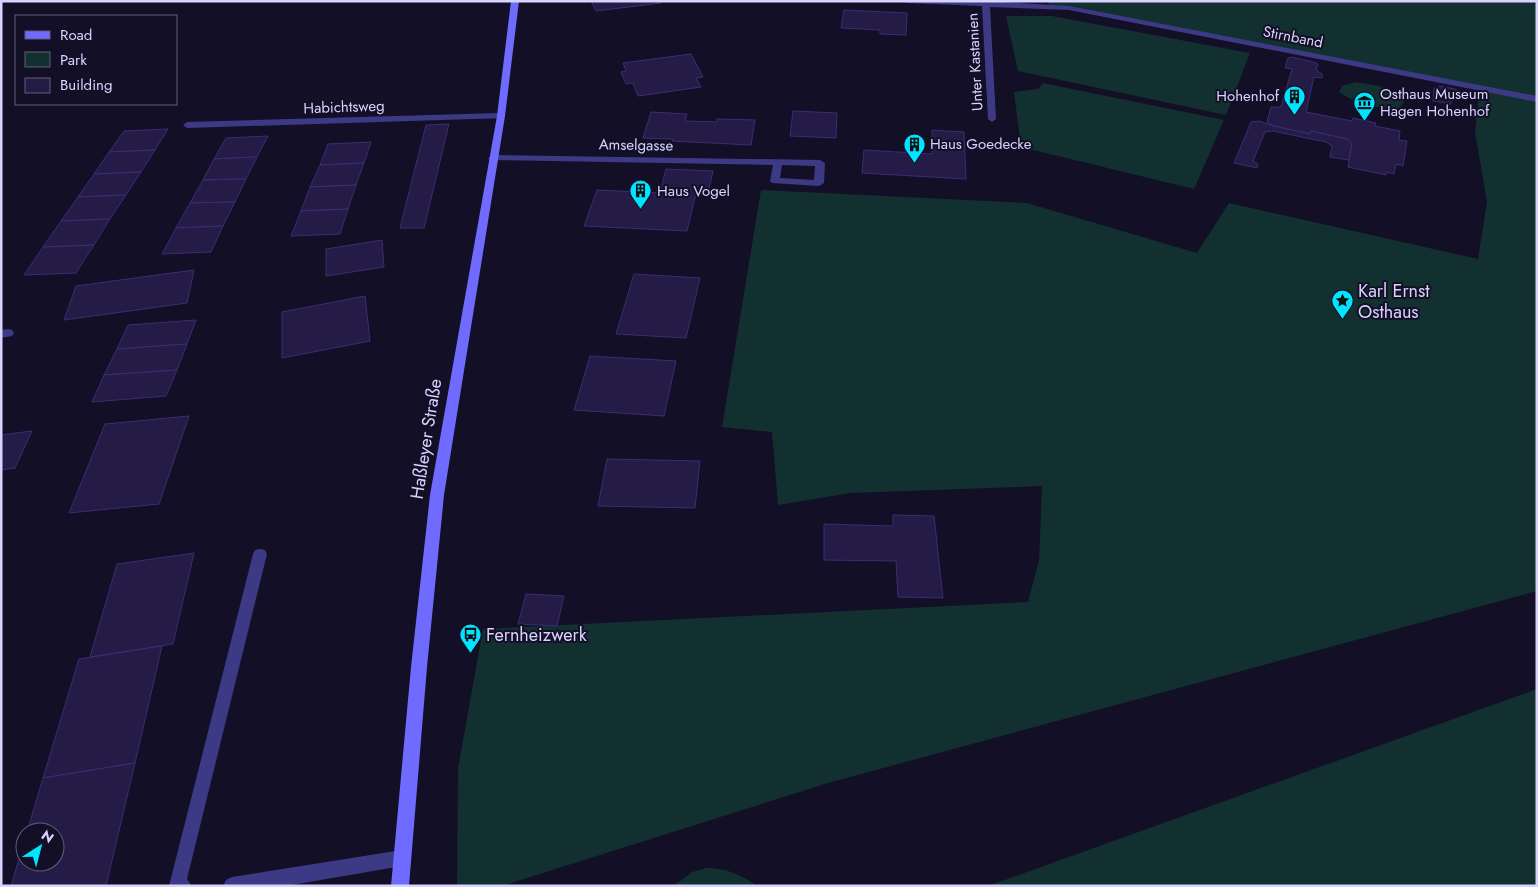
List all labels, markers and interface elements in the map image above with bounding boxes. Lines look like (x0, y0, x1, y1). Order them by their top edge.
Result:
street label: Unter Kastanien (961, 12, 989, 112)
legend (15, 15, 178, 105)
street label: Stirnband (1261, 20, 1325, 54)
text: Road (60, 24, 92, 46)
text: Park (60, 49, 87, 71)
text: Building (60, 74, 112, 96)
place label: Osthaus Museum Hagen Hohenhof (1380, 83, 1490, 122)
building icon: Hohenhof (1283, 84, 1307, 115)
place label: Hohenhof (1216, 85, 1280, 107)
museum icon: Osthaus Museum Hagen Hohenhof (1352, 91, 1376, 122)
street label: Habichtsweg (303, 95, 385, 119)
building icon: Haus Goedecke (902, 132, 926, 163)
street label: Amselgasse (599, 133, 674, 157)
place label: Haus Goedecke (930, 133, 1032, 155)
building icon: Haus Vogel (629, 179, 653, 210)
place label: Haus Vogel (657, 180, 730, 202)
place label: Karl Ernst Osthaus (1358, 278, 1430, 325)
place icon: Karl Ernst Osthaus (1330, 289, 1354, 320)
street label: Haßleyer Straße (404, 377, 448, 501)
place label: Fernheizwerk (486, 622, 587, 648)
bus stop icon: Fernheizwerk (458, 623, 482, 654)
north arrow (15, 822, 65, 872)
text: N (37, 825, 58, 848)

